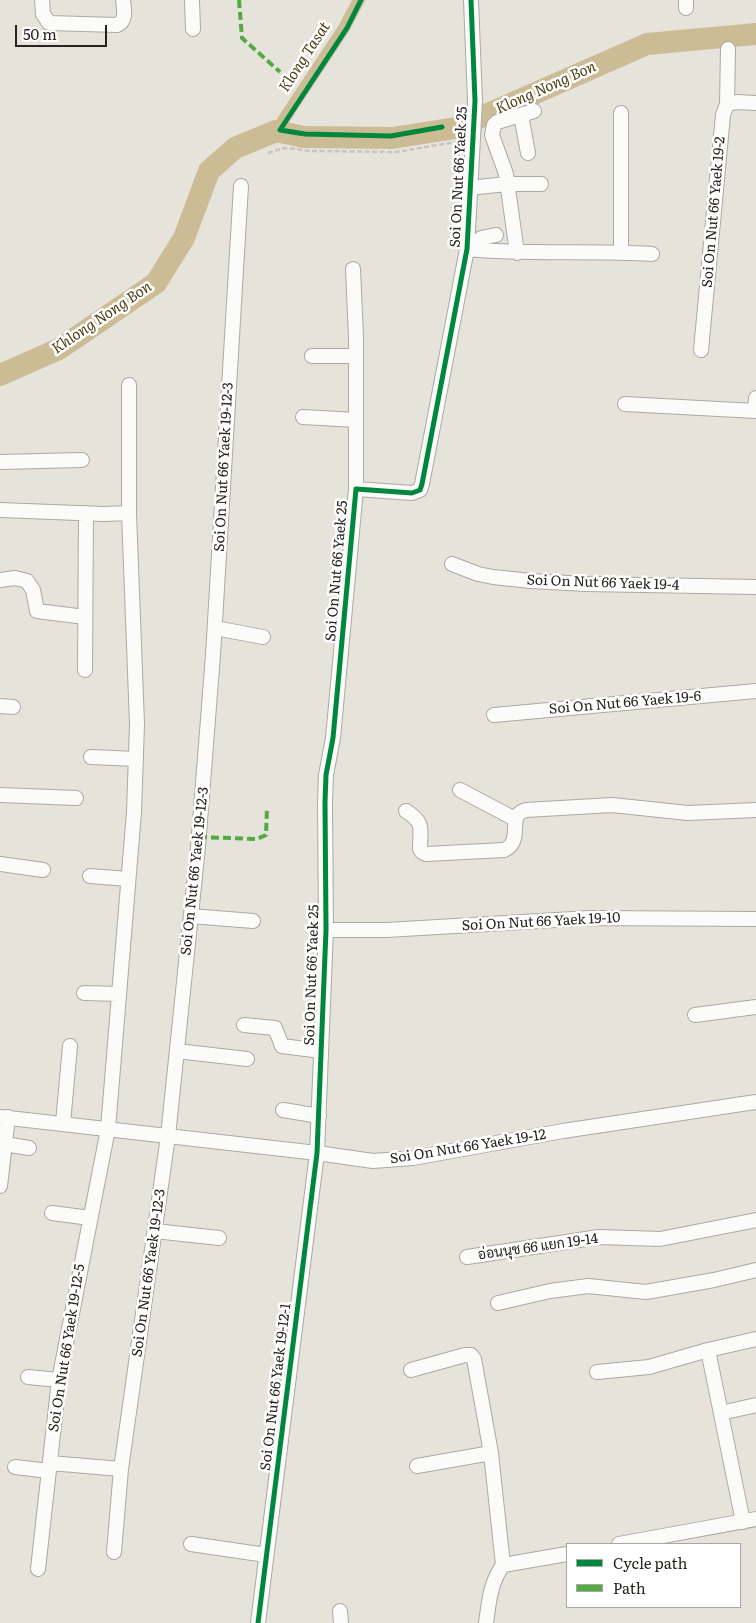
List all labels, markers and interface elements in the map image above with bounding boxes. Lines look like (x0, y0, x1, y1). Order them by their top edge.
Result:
scale bar (18, 15, 110, 47)
water label: Klong Tasat (276, 19, 334, 95)
text: 50 m (23, 22, 57, 45)
water label: Klong Nong Bon (493, 58, 599, 118)
street label: Soi On Nut 66 Yaek 25 (447, 106, 471, 248)
street label: Soi On Nut 66 Yaek 19-2 (699, 136, 729, 288)
water label: Khlong Nong Bon (49, 278, 155, 358)
street label: Soi On Nut 66 Yaek 19-12-3 (211, 382, 237, 552)
street label: Soi On Nut 66 Yaek 25 (322, 500, 352, 642)
street label: Soi On Nut 66 Yaek 19-4 (526, 572, 680, 594)
street label: Soi On Nut 66 Yaek 19-6 (548, 688, 702, 718)
street label: Soi On Nut 66 Yaek 19-12-3 (178, 786, 212, 956)
street label: Soi On Nut 66 Yaek 25 (301, 904, 323, 1046)
street label: Soi On Nut 66 Yaek 19-10 (461, 909, 621, 935)
street label: Soi On Nut 66 Yaek 19-12 (389, 1126, 547, 1168)
street label: Soi On Nut 66 Yaek 19-12-3 (129, 1188, 169, 1358)
street label: อ่อนนุช 66 แยก 19-14 (477, 1230, 599, 1264)
street label: Soi On Nut 66 Yaek 19-12-5 (45, 1263, 89, 1433)
street label: Soi On Nut 66 Yaek 19-12-1 (257, 1302, 295, 1472)
legend (566, 1543, 741, 1608)
text: Cycle path (613, 1551, 687, 1574)
text: Path (613, 1576, 646, 1599)

